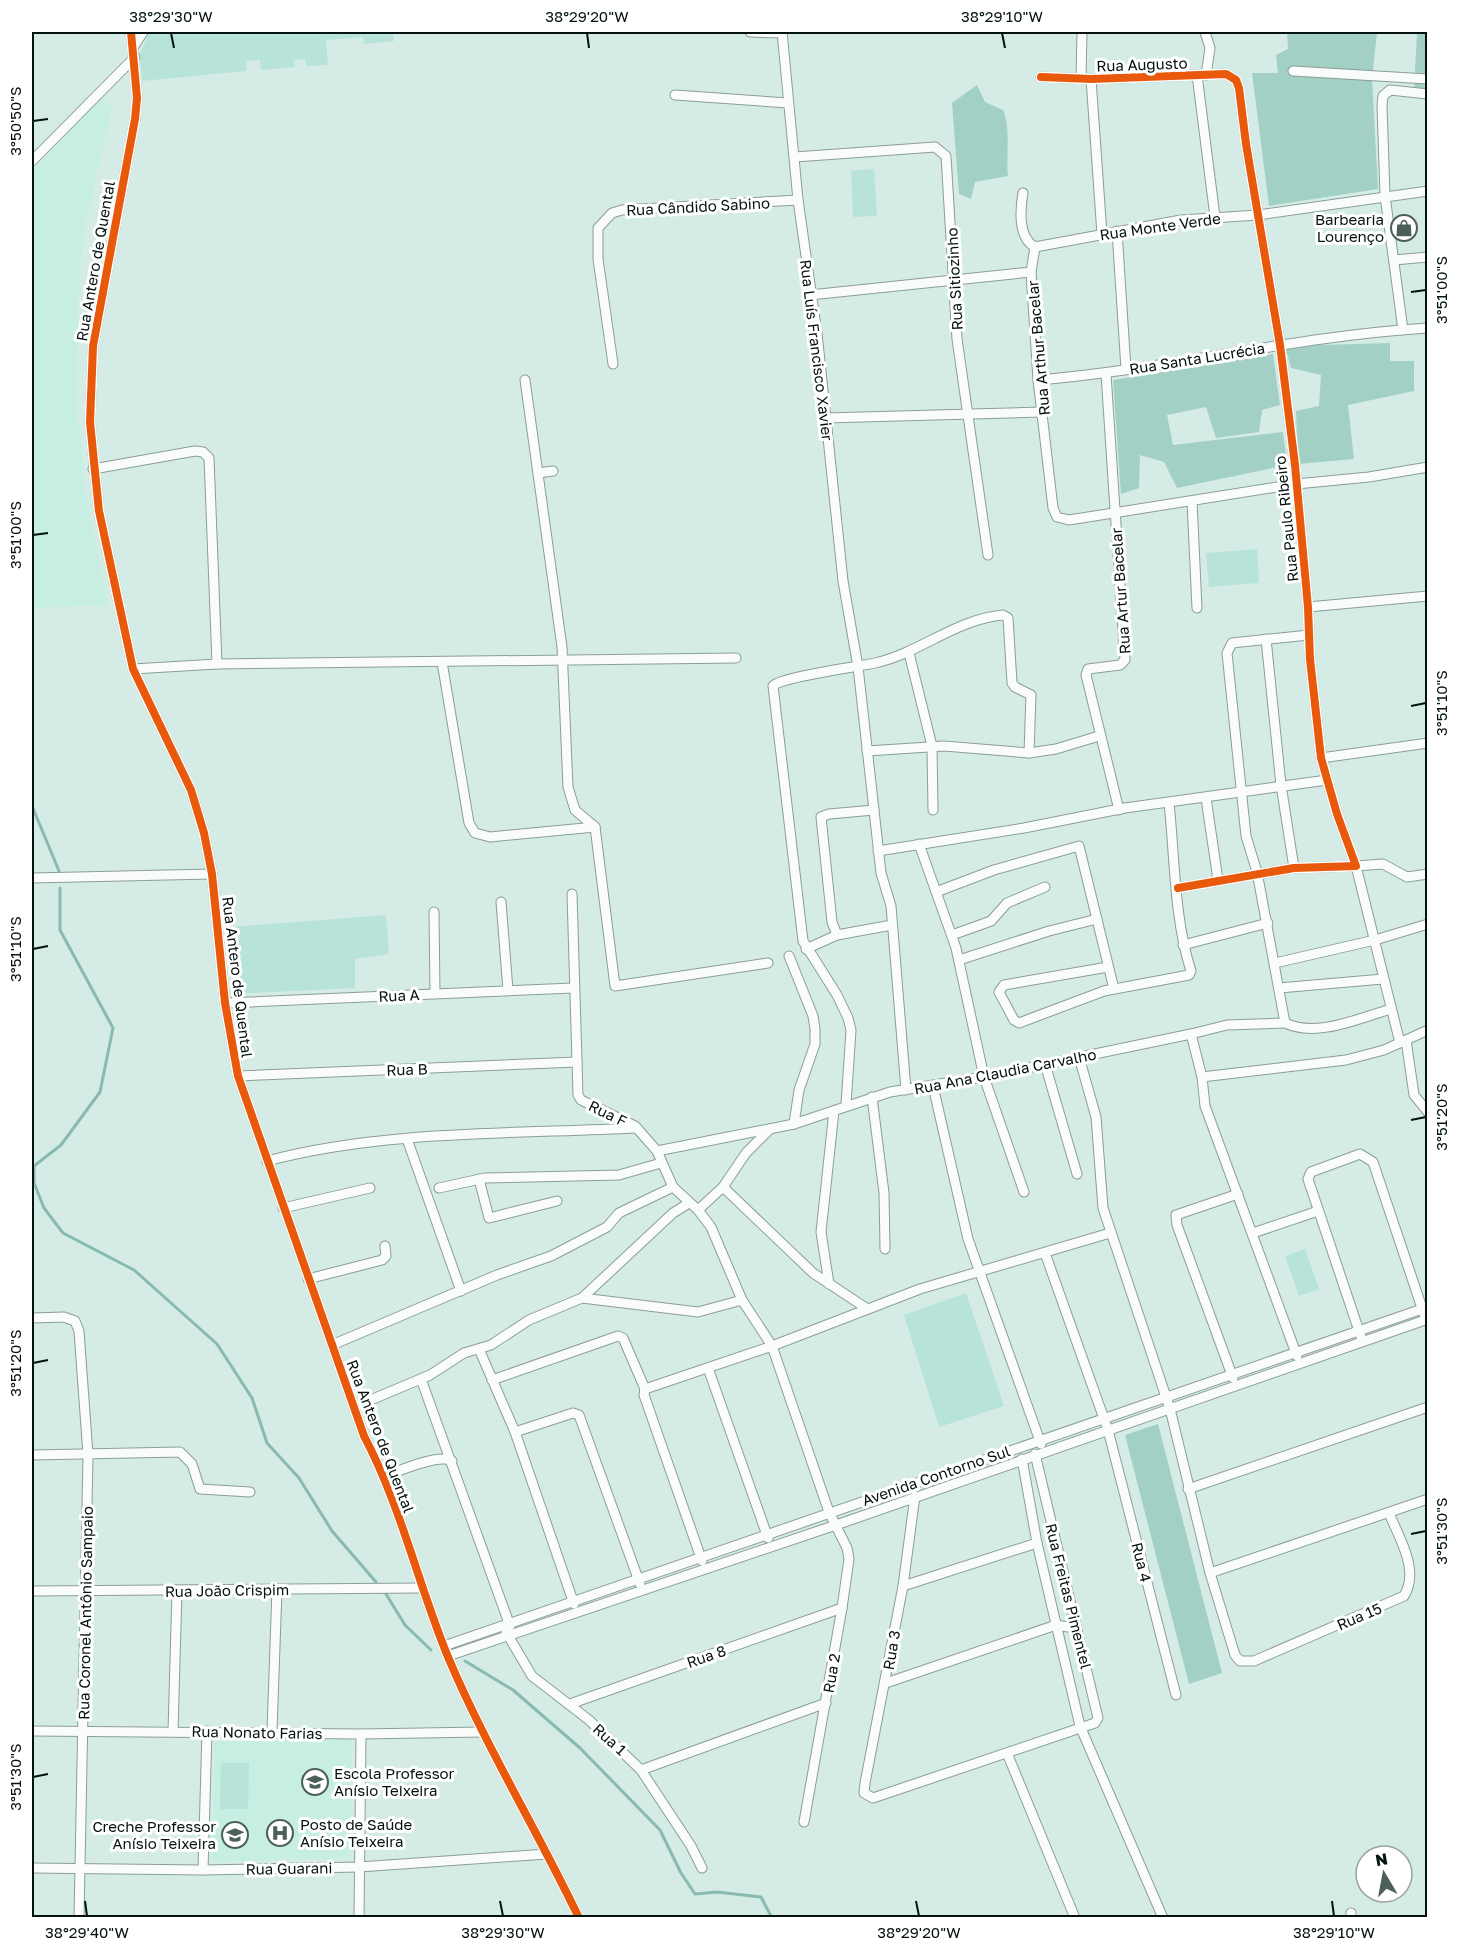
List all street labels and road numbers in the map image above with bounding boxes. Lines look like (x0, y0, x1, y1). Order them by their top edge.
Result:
street label: Rua Augusto (1096, 53, 1188, 75)
street label: Rua Antero de Quental (72, 179, 118, 343)
street label: Rua Cândido Sabino (626, 193, 770, 219)
street label: Rua Monte Verde (1098, 209, 1222, 243)
street label: Rua Sitiozinho (942, 227, 966, 331)
street label: Rua Luís Francisco Xavier (797, 258, 837, 442)
street label: Rua Arthur Bacelar (1023, 279, 1053, 416)
street label: Rua Santa Lucrécia (1128, 338, 1266, 378)
street label: Rua Paulo Ribeiro (1270, 455, 1302, 583)
street label: Rua Artur Bacelar (1107, 527, 1133, 655)
street label: Rua Antero de Quental (219, 895, 257, 1059)
street label: Rua A (378, 985, 420, 1005)
street label: Rua Ana Claudia Carvalho (912, 1045, 1098, 1097)
street label: Rua B (386, 1059, 428, 1079)
street label: Rua F (586, 1096, 630, 1130)
street label: Rua Antero de Quental (343, 1357, 419, 1515)
street label: Avenida Contorno Sul (860, 1441, 1012, 1509)
street label: Rua Coronel Antônio Sampaio (74, 1506, 96, 1720)
street label: Rua Freitas Pimentel (1042, 1521, 1096, 1671)
street label: Rua 4 (1128, 1540, 1156, 1584)
street label: Rua João Crispim (165, 1580, 289, 1600)
street label: Rua 15 (1334, 1598, 1384, 1634)
street label: Rua 3 (879, 1629, 903, 1671)
street label: Rua 8 (684, 1641, 728, 1671)
street label: Rua 2 (819, 1652, 843, 1694)
street label: Rua 1 (590, 1719, 630, 1759)
street label: Rua Nonato Farias (191, 1722, 323, 1742)
street label: Rua Guarani (245, 1858, 333, 1878)

